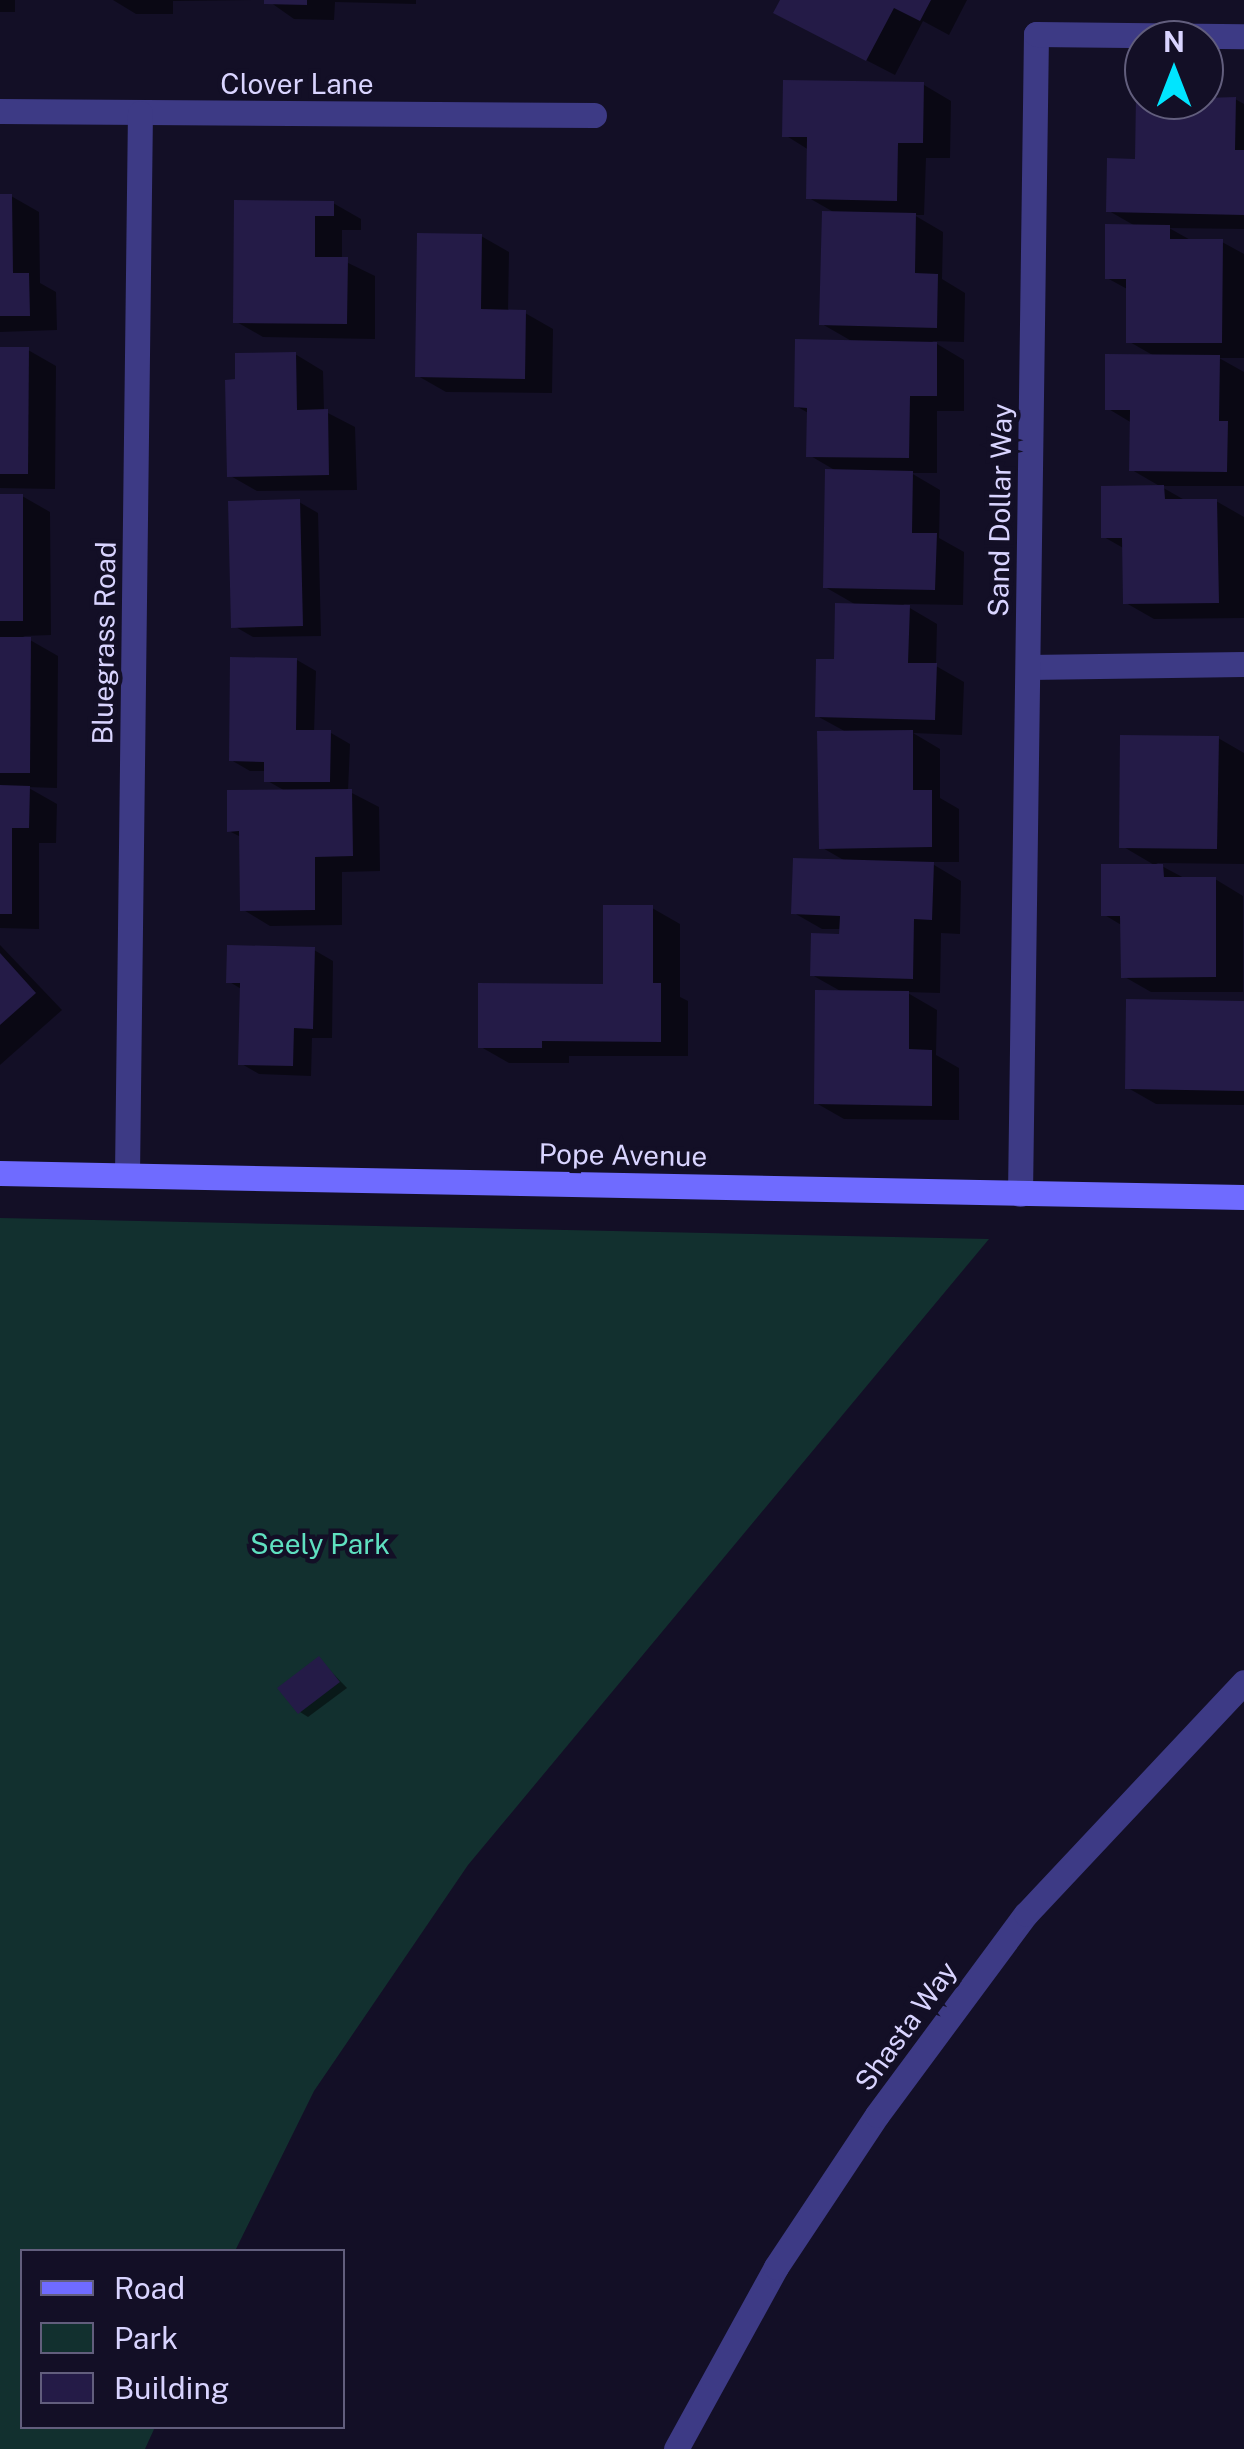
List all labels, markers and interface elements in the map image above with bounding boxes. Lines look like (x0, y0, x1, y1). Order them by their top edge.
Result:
north arrow (1124, 20, 1224, 120)
text: N (1163, 25, 1185, 58)
street label: Clover Lane (220, 67, 374, 101)
street label: Sand Dollar Way (981, 403, 1019, 617)
street label: Bluegrass Road (85, 541, 123, 745)
street label: Pope Avenue (538, 1137, 708, 1173)
park label: Seely Park (250, 1527, 390, 1561)
street label: Shasta Way (848, 1954, 964, 2098)
legend (20, 2249, 345, 2429)
text: Road (114, 2270, 185, 2306)
text: Park (114, 2320, 178, 2356)
text: Building (114, 2370, 229, 2406)

